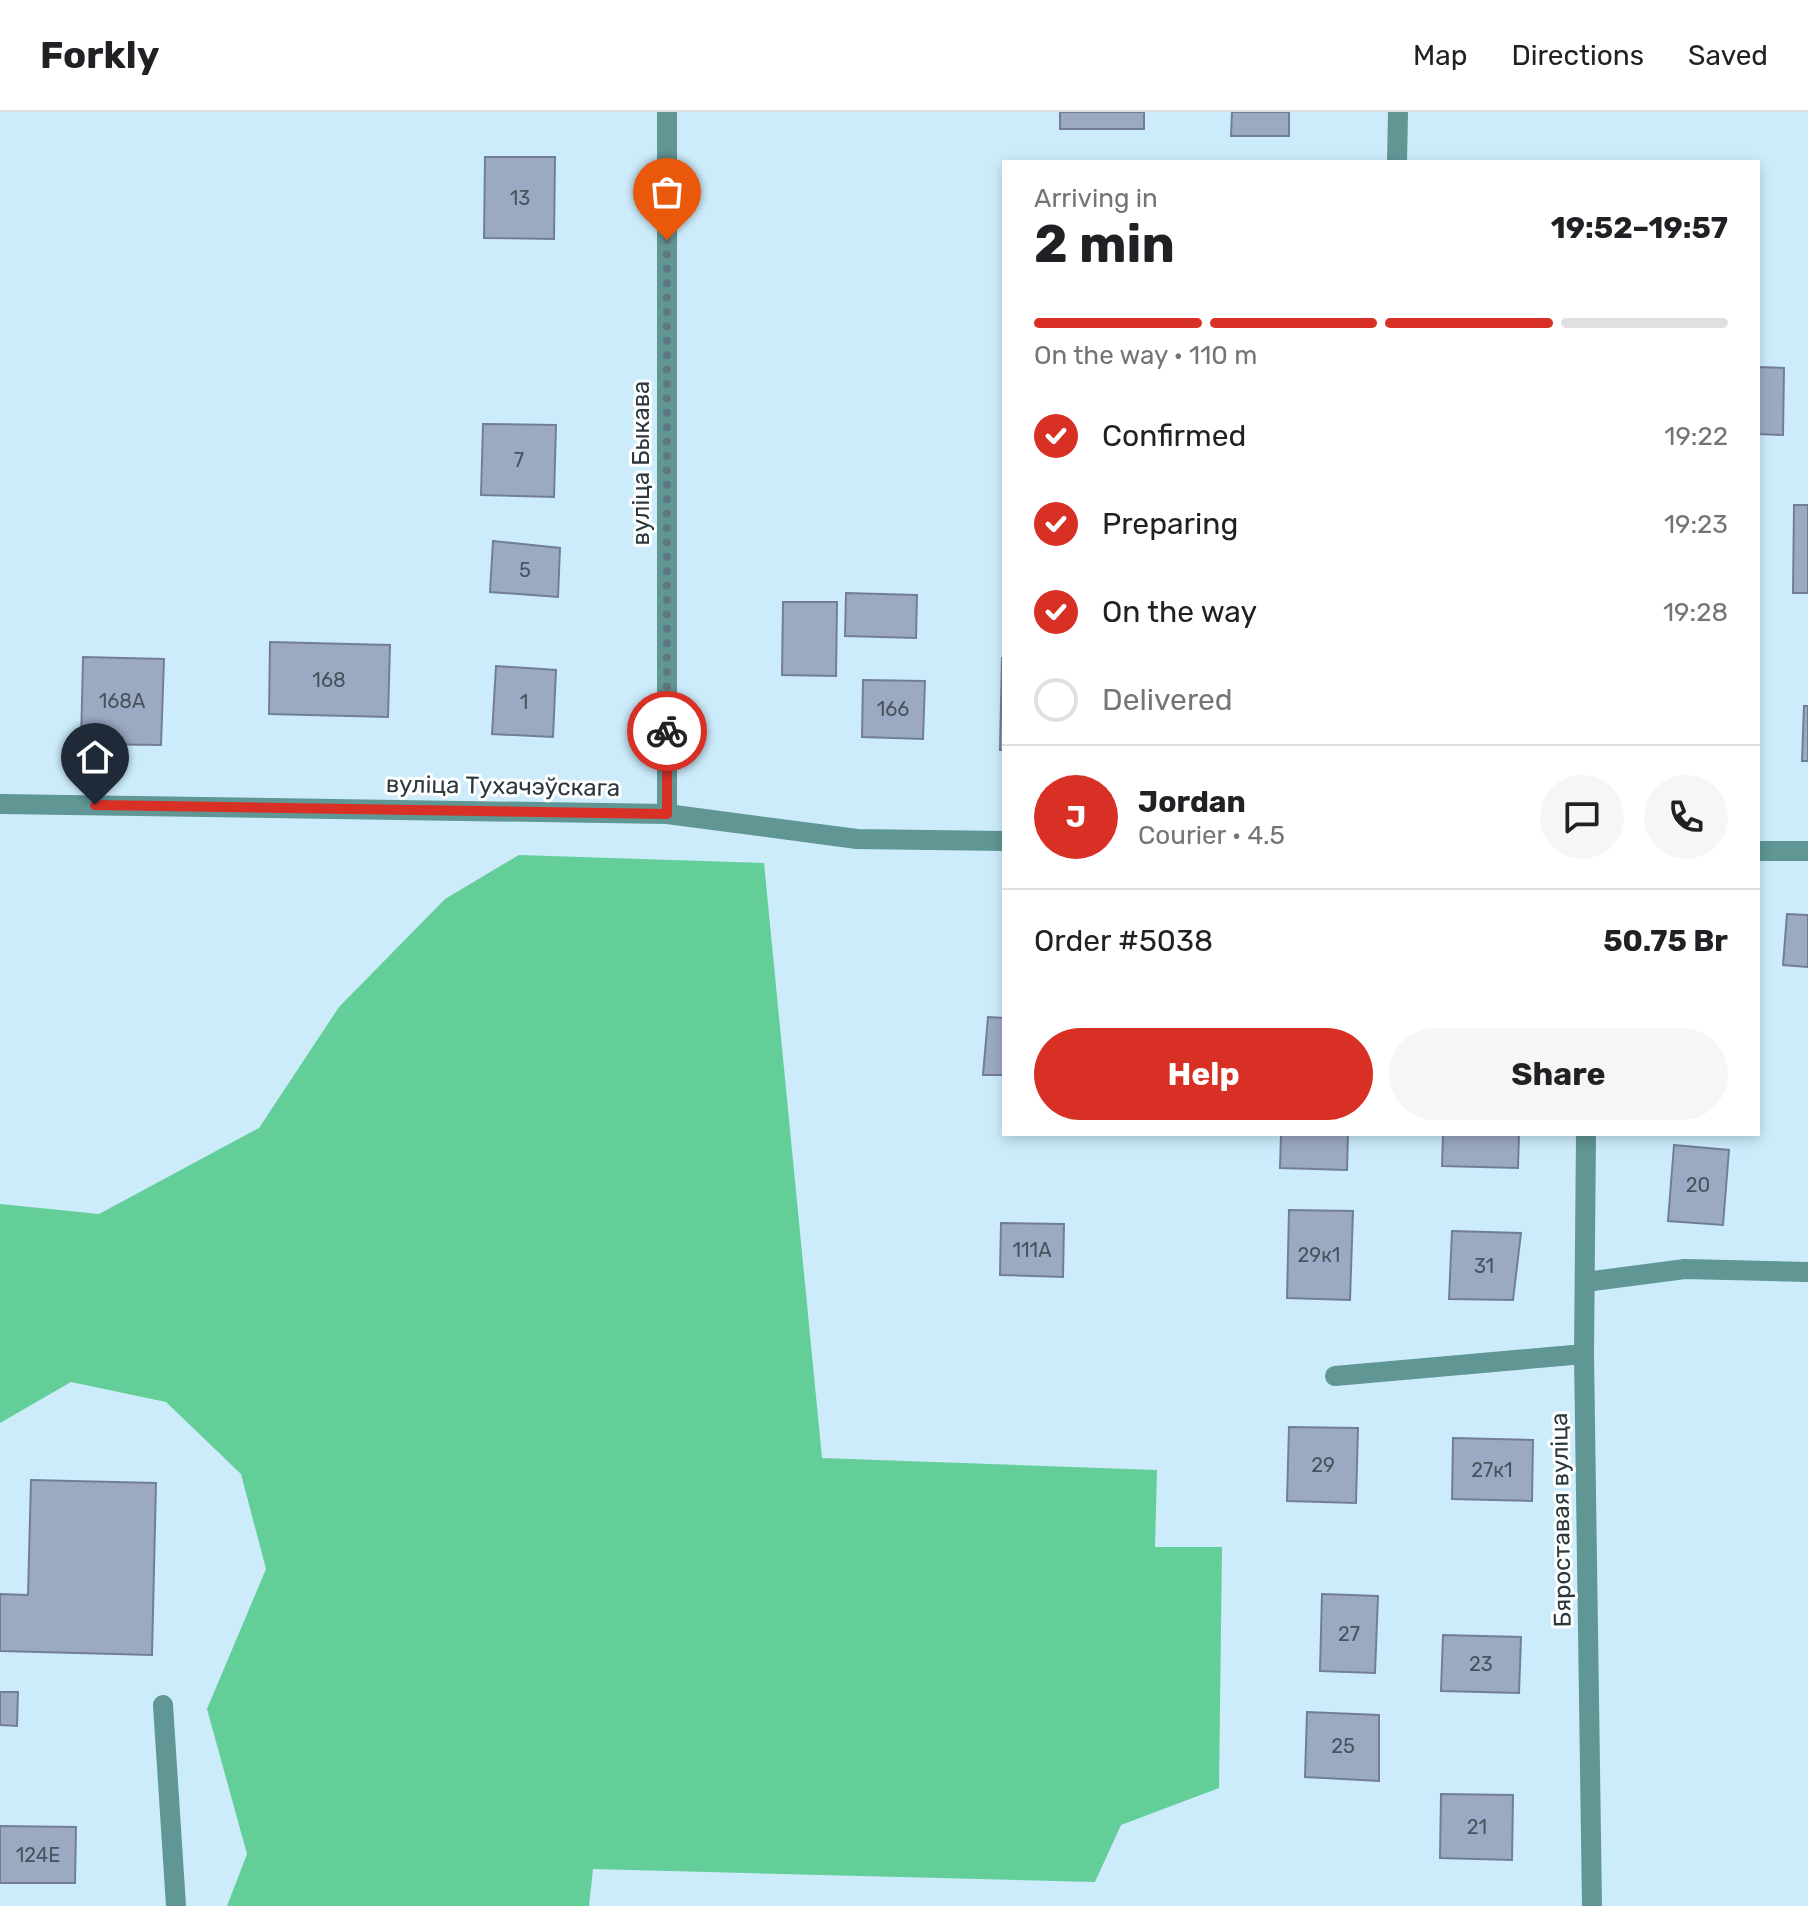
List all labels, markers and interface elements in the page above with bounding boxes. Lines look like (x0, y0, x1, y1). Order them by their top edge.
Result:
text: Forkly (40, 32, 159, 78)
text: Map (1413, 39, 1467, 72)
text: Directions (1511, 39, 1644, 72)
text: Saved (1688, 39, 1768, 72)
pin (633, 158, 701, 240)
icon: bag (645, 170, 689, 214)
text: Arriving in (1034, 183, 1158, 214)
house number: 13 (510, 186, 530, 210)
text: 19:52–19:57 (1551, 210, 1728, 246)
text: 2 min (1034, 213, 1175, 275)
text: On the way · 110 m (1034, 340, 1257, 371)
street label: вуліца Быкава (627, 381, 655, 545)
icon: check (1034, 414, 1078, 458)
text: Confirmed (1102, 418, 1246, 454)
text: 19:22 (1664, 421, 1728, 452)
house number: 7 (514, 448, 524, 472)
icon: check (1034, 502, 1078, 546)
text: Preparing (1102, 506, 1238, 542)
text: 19:23 (1664, 509, 1728, 540)
house number: 5 (519, 558, 531, 582)
icon: check (1034, 590, 1078, 634)
text: On the way (1102, 594, 1257, 630)
text: 19:28 (1663, 597, 1728, 628)
house number: 168 (312, 668, 346, 692)
text: Delivered (1102, 682, 1233, 718)
house number: 168А (99, 689, 145, 713)
house number: 1 (520, 690, 528, 714)
courier (627, 691, 707, 771)
house number: 166 (877, 697, 909, 721)
icon: bike (645, 709, 689, 753)
pin (61, 723, 129, 805)
icon: home (73, 735, 117, 779)
street label: вуліца Тухачэўскага (386, 770, 620, 802)
button: chat (1540, 775, 1624, 859)
button: phone (1644, 775, 1728, 859)
text: Jordan (1138, 784, 1246, 820)
text: J (1066, 799, 1086, 835)
text: Courier · 4.5 (1138, 820, 1285, 851)
text: Order #5038 (1034, 923, 1213, 959)
text: 50.75 Br (1603, 923, 1728, 959)
button: Help (1034, 1028, 1373, 1120)
button: Share (1389, 1028, 1728, 1120)
house number: 20 (1686, 1173, 1710, 1197)
house number: 111А (1012, 1238, 1052, 1262)
house number: 29к1 (1298, 1243, 1340, 1267)
house number: 31 (1474, 1254, 1494, 1278)
street label: Бяроставая вуліца (1545, 1412, 1577, 1628)
house number: 29 (1311, 1453, 1335, 1477)
house number: 27к1 (1471, 1458, 1513, 1482)
house number: 27 (1338, 1622, 1360, 1646)
house number: 23 (1469, 1652, 1493, 1676)
house number: 25 (1331, 1734, 1355, 1758)
house number: 21 (1467, 1815, 1487, 1839)
house number: 124Е (16, 1843, 60, 1867)

